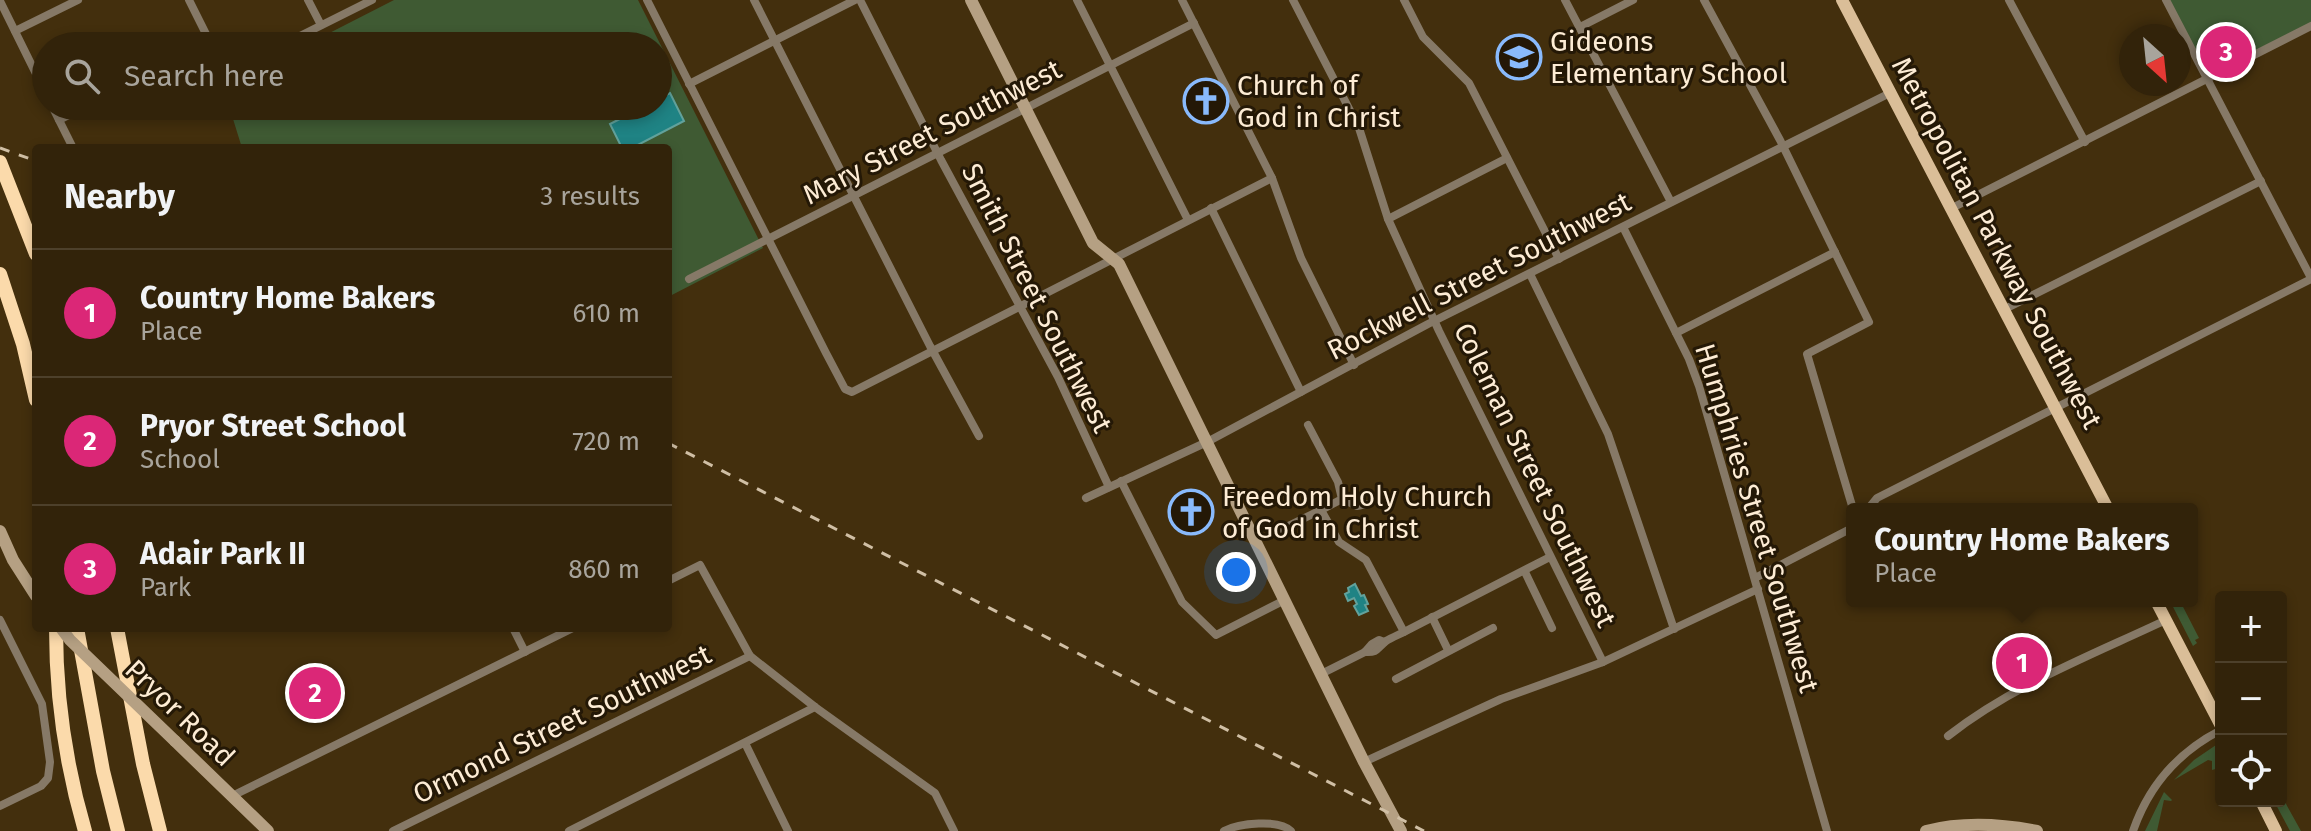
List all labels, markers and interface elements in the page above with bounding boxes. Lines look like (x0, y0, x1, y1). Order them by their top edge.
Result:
pin: 3 (2200, 22, 2252, 82)
north arrow (2119, 24, 2191, 96)
place label: Gideons Elementary School (1550, 25, 1787, 90)
search box (32, 32, 672, 120)
school or university icon: Gideons Elementary School (1495, 33, 1543, 81)
street label: Mary Street Southwest (797, 52, 1067, 211)
street label: Metropolitan Parkway Southwest (1885, 52, 2109, 435)
icon: search (60, 54, 104, 98)
text: Search here (124, 58, 284, 94)
place label: Church of God in Christ (1237, 69, 1401, 134)
church icon: Church of God in Christ (1182, 77, 1230, 125)
street label: Smith Street Southwest (955, 158, 1120, 439)
text: Nearby (64, 176, 175, 217)
text: 3 results (540, 181, 640, 212)
street label: Rockwell Street Southwest (1322, 185, 1637, 367)
text: Country Home Bakers (140, 280, 435, 316)
text: 1 (84, 298, 96, 329)
text: 610 m (572, 298, 640, 329)
text: Place (140, 316, 203, 347)
street label: Coleman Street Southwest (1447, 318, 1623, 633)
street label: Humphries Street Southwest (1688, 340, 1826, 697)
text: Pryor Street School (140, 408, 406, 444)
text: 2 (83, 426, 97, 457)
text: 720 m (572, 426, 640, 457)
text: School (140, 444, 220, 475)
place label: Freedom Holy Church of God in Christ (1222, 480, 1492, 545)
church icon: Freedom Holy Church of God in Christ (1167, 488, 1215, 536)
popup (1846, 503, 2198, 607)
text: Country Home Bakers (1874, 522, 2170, 558)
text: Adair Park II (140, 536, 306, 572)
your location (1216, 552, 1256, 592)
text: 3 (83, 554, 97, 585)
text: 860 m (568, 554, 640, 585)
text: Place (1874, 558, 1937, 589)
text: Park (140, 572, 191, 603)
map controls (2215, 591, 2287, 807)
button: + (2215, 591, 2287, 663)
pin: 1 (1996, 633, 2048, 693)
street label: Ormond Street Southwest (408, 637, 717, 811)
street label: Pryor Road (118, 653, 242, 773)
pin: 2 (289, 663, 341, 723)
button: − (2215, 663, 2287, 735)
button: locate (2215, 735, 2287, 807)

